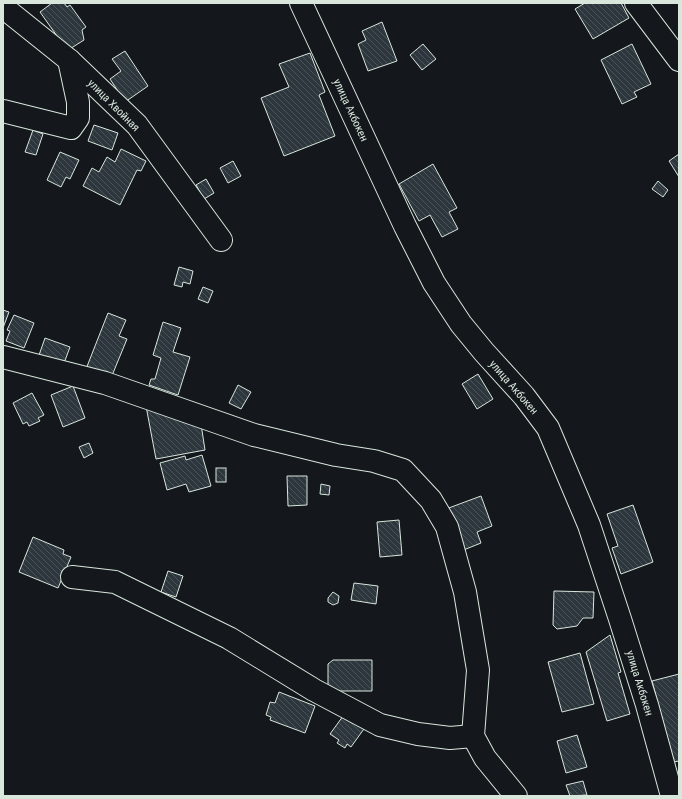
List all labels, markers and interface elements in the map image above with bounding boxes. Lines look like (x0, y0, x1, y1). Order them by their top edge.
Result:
street label: улица Хвойная (85, 77, 142, 134)
street label: улица Акбокен (330, 77, 371, 144)
street label: улица Акбокен (487, 358, 541, 417)
street label: улица Акбокен (623, 649, 656, 717)

